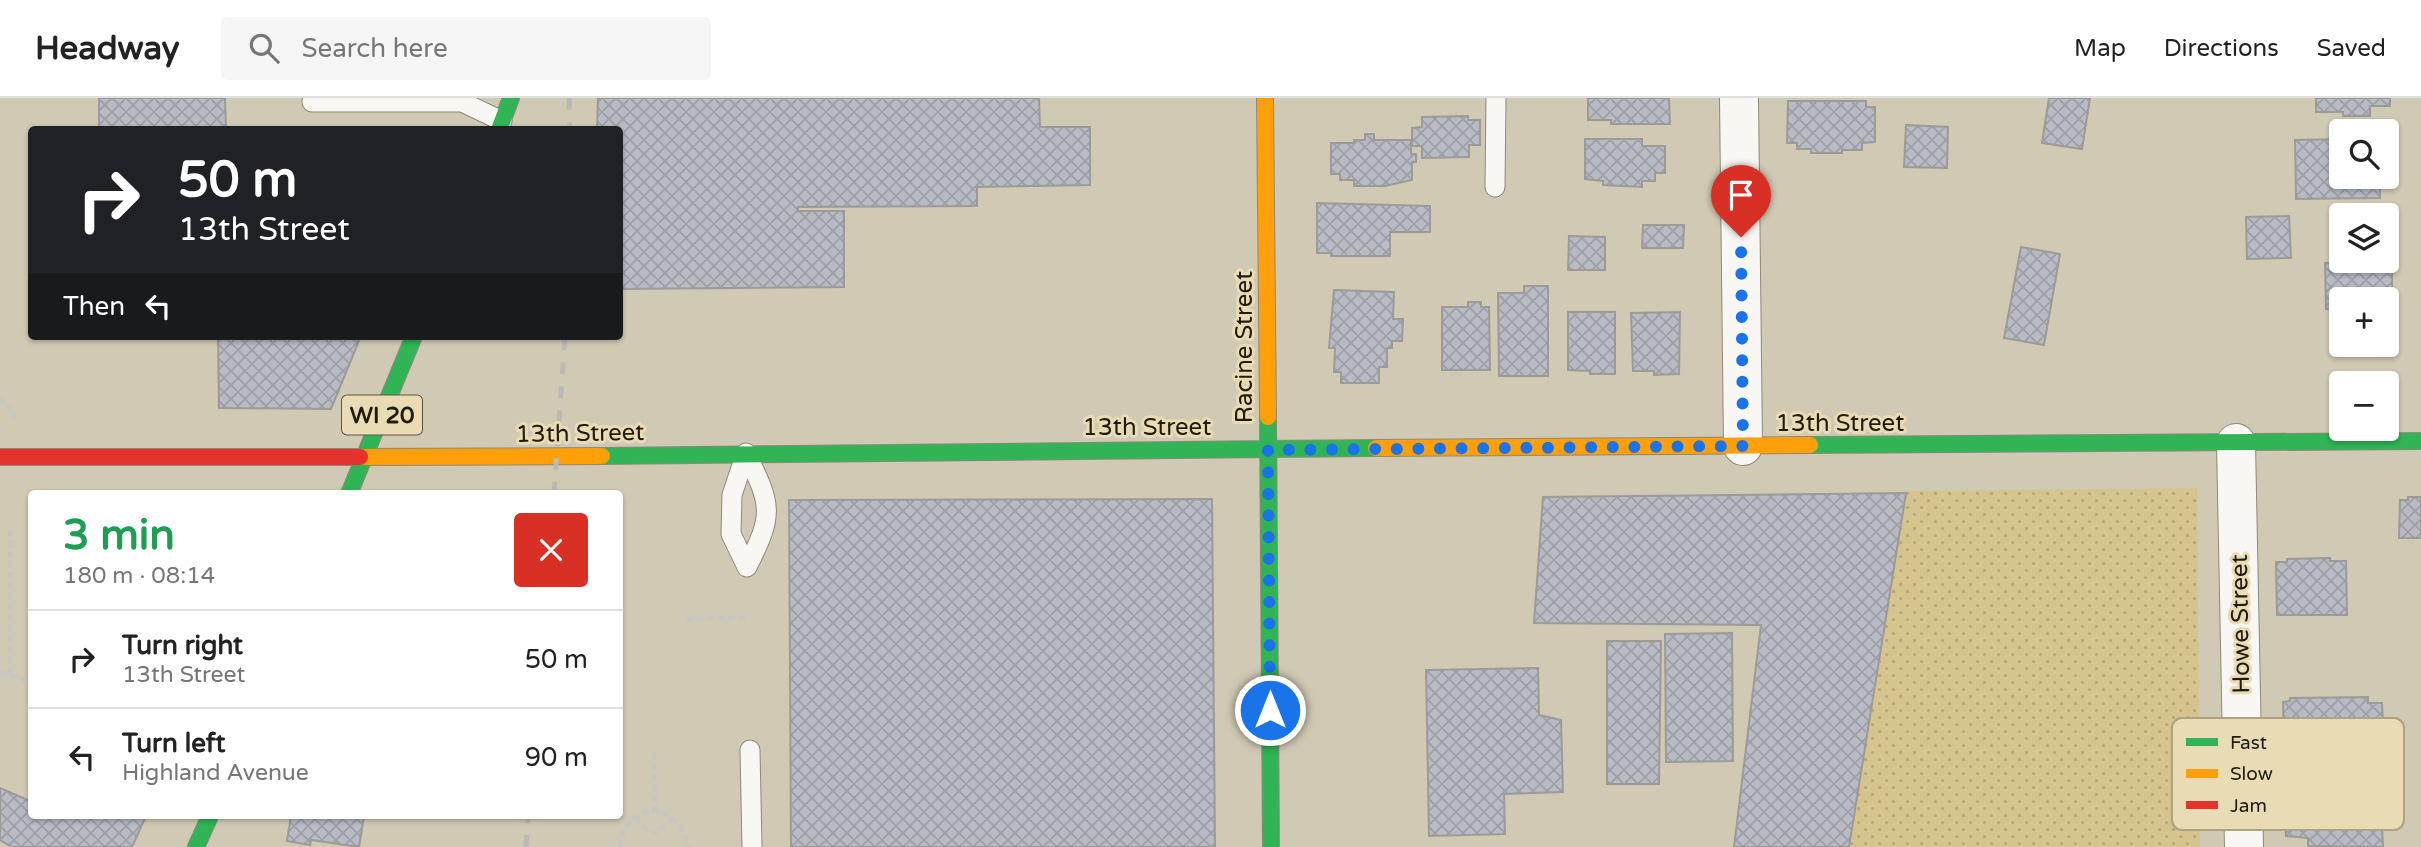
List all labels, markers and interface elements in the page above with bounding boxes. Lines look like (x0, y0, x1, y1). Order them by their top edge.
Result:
search box (221, 17, 711, 80)
text: Headway (35, 29, 179, 68)
icon: search (245, 29, 283, 67)
text: Search here (301, 33, 448, 64)
text: Map (2074, 34, 2126, 63)
text: Directions (2164, 34, 2279, 63)
text: Saved (2317, 34, 2386, 63)
map controls (2329, 119, 2399, 441)
button: search (2329, 119, 2399, 189)
text: 50 m (178, 151, 297, 210)
icon: right (63, 154, 154, 245)
pin (1711, 165, 1771, 237)
icon: arrive (1722, 176, 1760, 214)
button: layers (2329, 203, 2399, 273)
text: 13th Street (178, 211, 350, 249)
street label: Racine Street (1230, 271, 1259, 423)
icon: left (139, 287, 177, 325)
button: + (2329, 287, 2399, 357)
text: Then (63, 291, 125, 322)
button: − (2329, 371, 2399, 441)
road number: WI 20 (342, 396, 422, 434)
street label: 13th Street (1776, 409, 1904, 438)
street label: 13th Street (1083, 413, 1211, 442)
street label: 13th Street (515, 418, 645, 449)
text: 3 min (63, 510, 175, 561)
button: close (514, 513, 588, 587)
street label: Howe Street (2225, 554, 2256, 694)
text: 180 m · 08:14 (63, 562, 215, 590)
text: Turn right (122, 630, 243, 661)
icon: right (63, 640, 101, 678)
text: 50 m (525, 644, 588, 675)
text: 13th Street (122, 661, 245, 689)
position arrow (1233, 673, 1307, 747)
legend (2172, 718, 2404, 830)
text: Turn left (122, 728, 225, 759)
text: Fast (2230, 732, 2267, 754)
icon: left (63, 738, 101, 776)
text: 90 m (525, 742, 588, 773)
text: Highland Avenue (122, 759, 309, 787)
text: Slow (2230, 763, 2273, 785)
text: Jam (2230, 795, 2267, 817)

